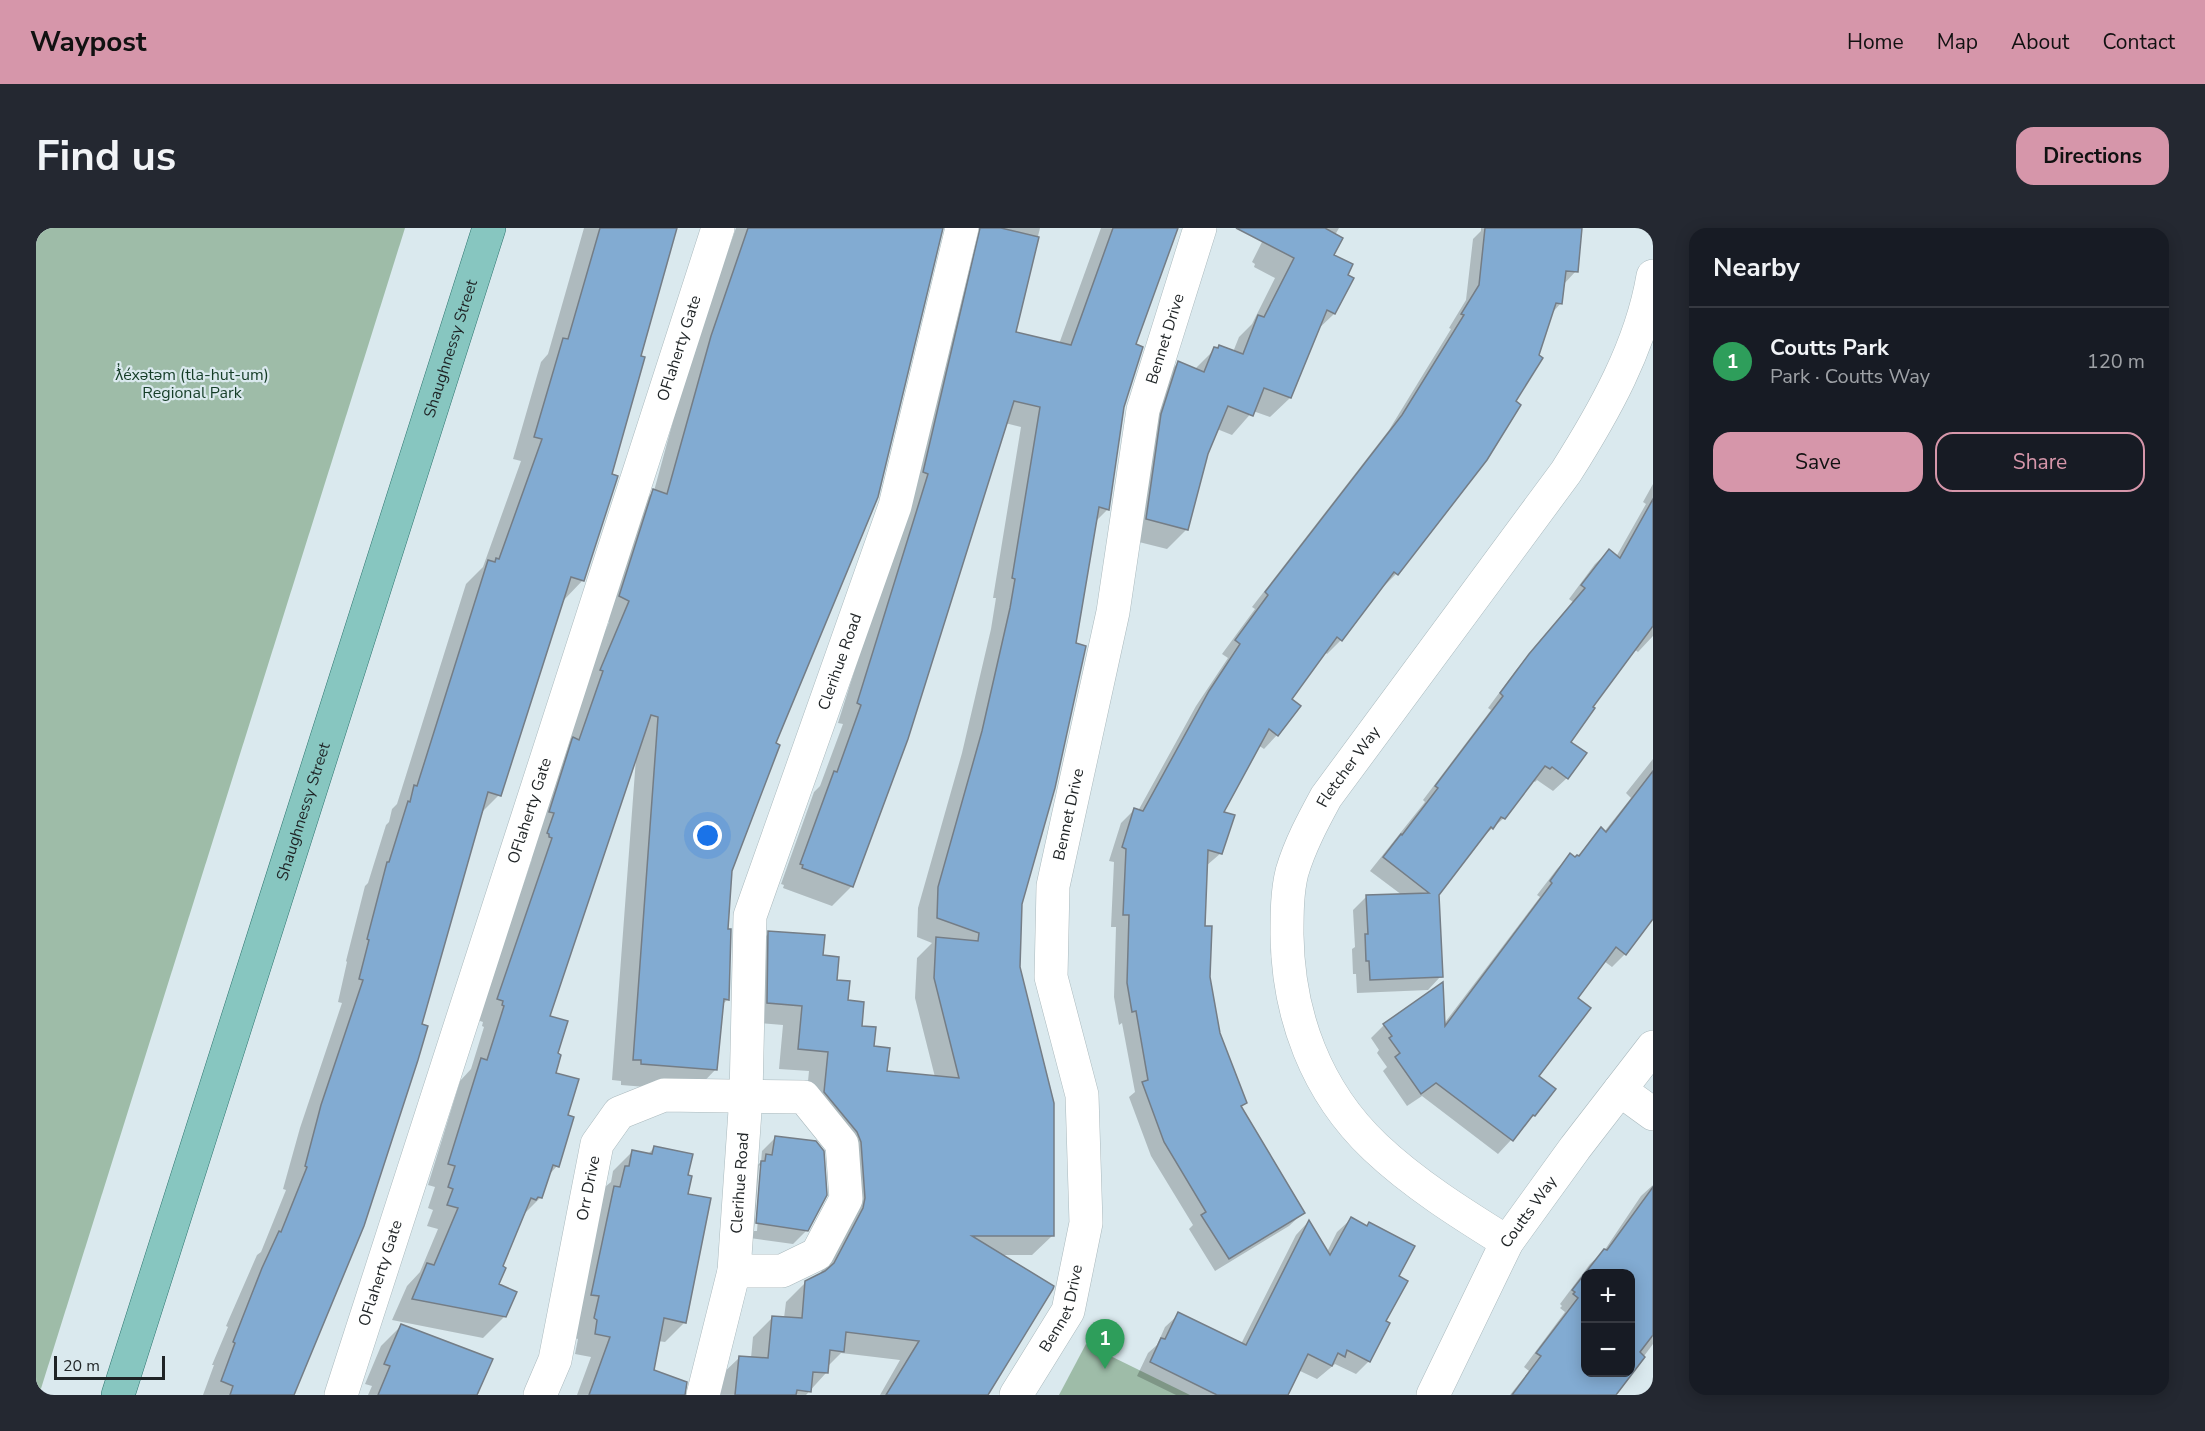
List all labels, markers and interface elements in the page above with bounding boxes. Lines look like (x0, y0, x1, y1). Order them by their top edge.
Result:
text: Waypost (30, 23, 147, 61)
text: Home (1847, 28, 1904, 56)
text: Map (1937, 28, 1978, 56)
text: About (2011, 28, 2069, 56)
text: Contact (2102, 28, 2175, 56)
button: Directions (2016, 127, 2169, 185)
text: Find us (36, 128, 176, 185)
text: Nearby (1713, 250, 1800, 285)
street label: Shaughnessy Street (418, 276, 483, 420)
street label: Bennet Drive (1141, 291, 1190, 387)
street label: OFlaherty Gate (652, 292, 707, 404)
text: Coutts Park (1770, 333, 1889, 363)
text: 1 (1727, 348, 1739, 375)
text: 120 m (2087, 348, 2145, 375)
park label: ƛ̓éxətəm (tla-hut-um) Regional Park (115, 363, 269, 404)
text: Park · Coutts Way (1770, 363, 1930, 390)
button: Save (1713, 432, 1923, 492)
button: Share (1935, 432, 2145, 492)
street label: Clerihue Road (813, 610, 867, 713)
street label: Fletcher Way (1311, 721, 1386, 811)
street label: Shaughnessy Street (271, 740, 336, 884)
street label: OFlaherty Gate (502, 755, 557, 867)
street label: Bennet Drive (1048, 766, 1089, 863)
your location (693, 821, 722, 850)
street label: Clerihue Road (726, 1132, 754, 1234)
street label: Orr Drive (571, 1154, 605, 1223)
street label: Coutts Way (1495, 1171, 1563, 1253)
street label: OFlaherty Gate (353, 1217, 408, 1329)
street label: Bennet Drive (1034, 1263, 1088, 1356)
map controls (1581, 1269, 1635, 1377)
button: + (1581, 1269, 1635, 1323)
pin: 1 (1086, 1320, 1124, 1369)
button: − (1581, 1323, 1635, 1377)
scale bar (54, 1353, 165, 1380)
text: 20 m (63, 1355, 100, 1377)

